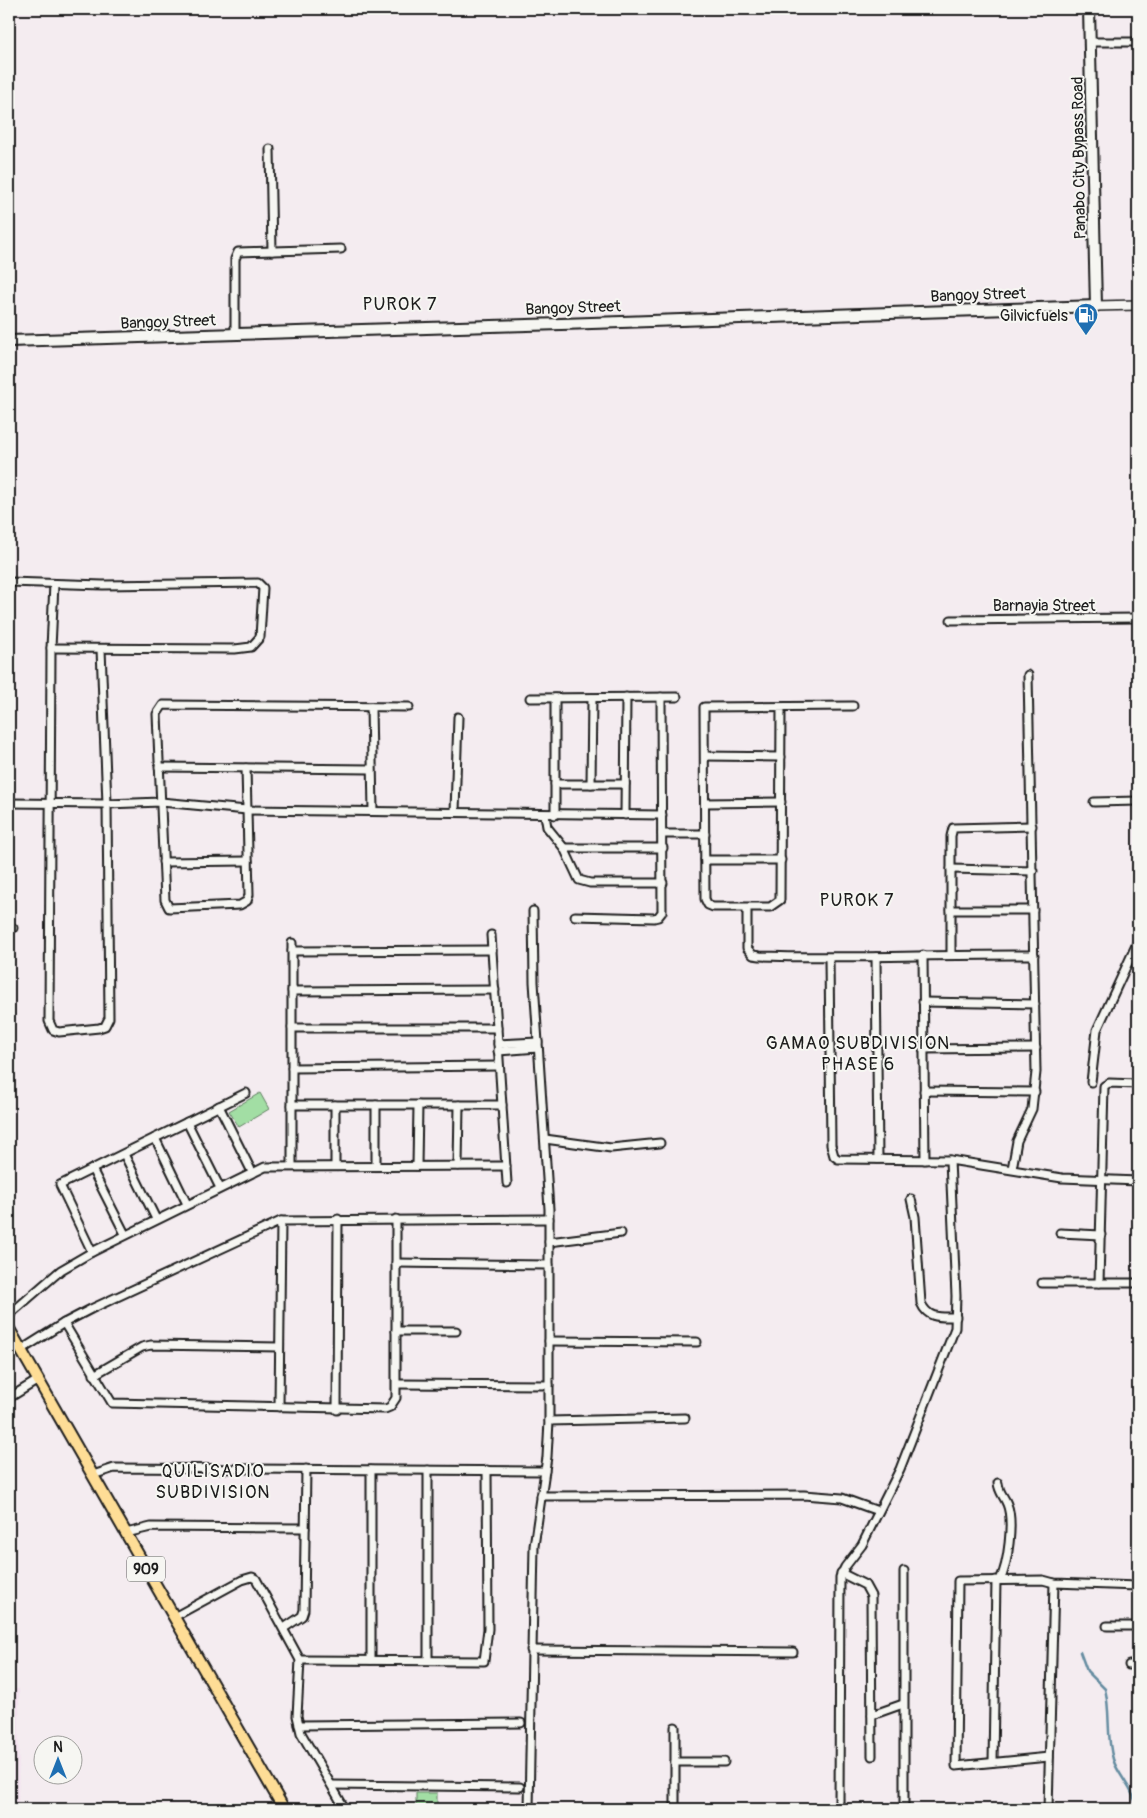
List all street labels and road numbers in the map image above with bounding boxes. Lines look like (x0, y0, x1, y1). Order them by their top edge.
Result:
street label: Panabo City Bypass Road (1068, 76, 1090, 240)
street label: Bangoy Street (930, 283, 1027, 307)
street label: Bangoy Street (525, 296, 622, 320)
street label: Bangoy Street (120, 310, 217, 334)
street label: Barnayia Street (993, 596, 1096, 616)
road number: 909 (127, 1556, 165, 1582)

